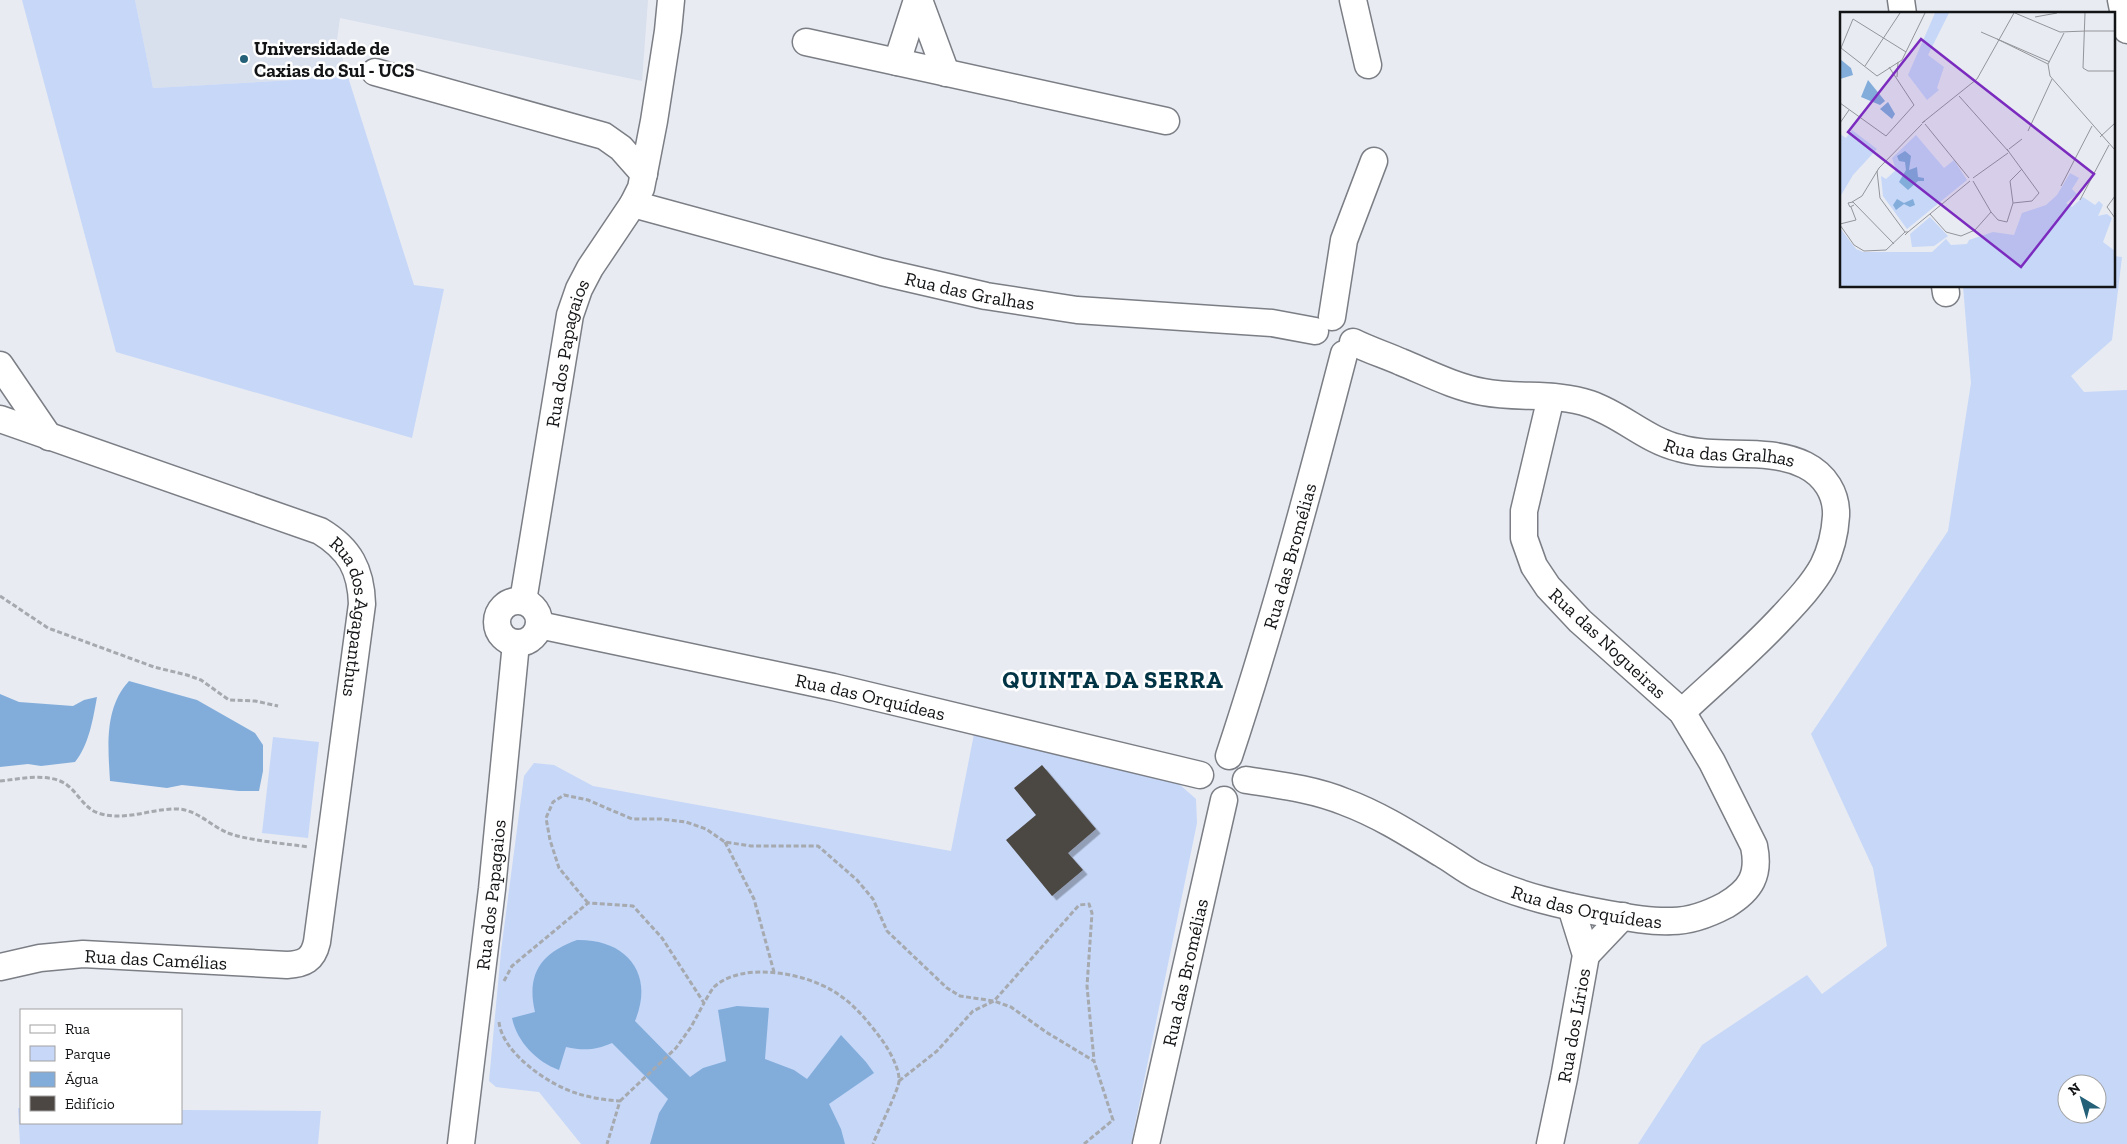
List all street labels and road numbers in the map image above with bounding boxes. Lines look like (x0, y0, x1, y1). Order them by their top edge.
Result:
street label: Rua das Gralhas (903, 267, 1036, 315)
street label: Rua dos Papagaios (541, 275, 594, 429)
street label: Rua das Gralhas (1661, 433, 1798, 472)
street label: Rua das Bromélias (1258, 481, 1321, 632)
street label: Rua dos Agapanthus (325, 531, 374, 698)
street label: Rua das Nogueiras (1544, 583, 1671, 704)
street label: Rua das Orquídeas (793, 668, 947, 726)
street label: Rua dos Papagaios (471, 818, 511, 971)
street label: Rua das Orquídeas (1509, 880, 1662, 933)
street label: Rua das Bromélias (1158, 896, 1213, 1048)
street label: Rua das Camélias (84, 944, 228, 975)
street label: Rua dos Lírios (1552, 966, 1595, 1084)

